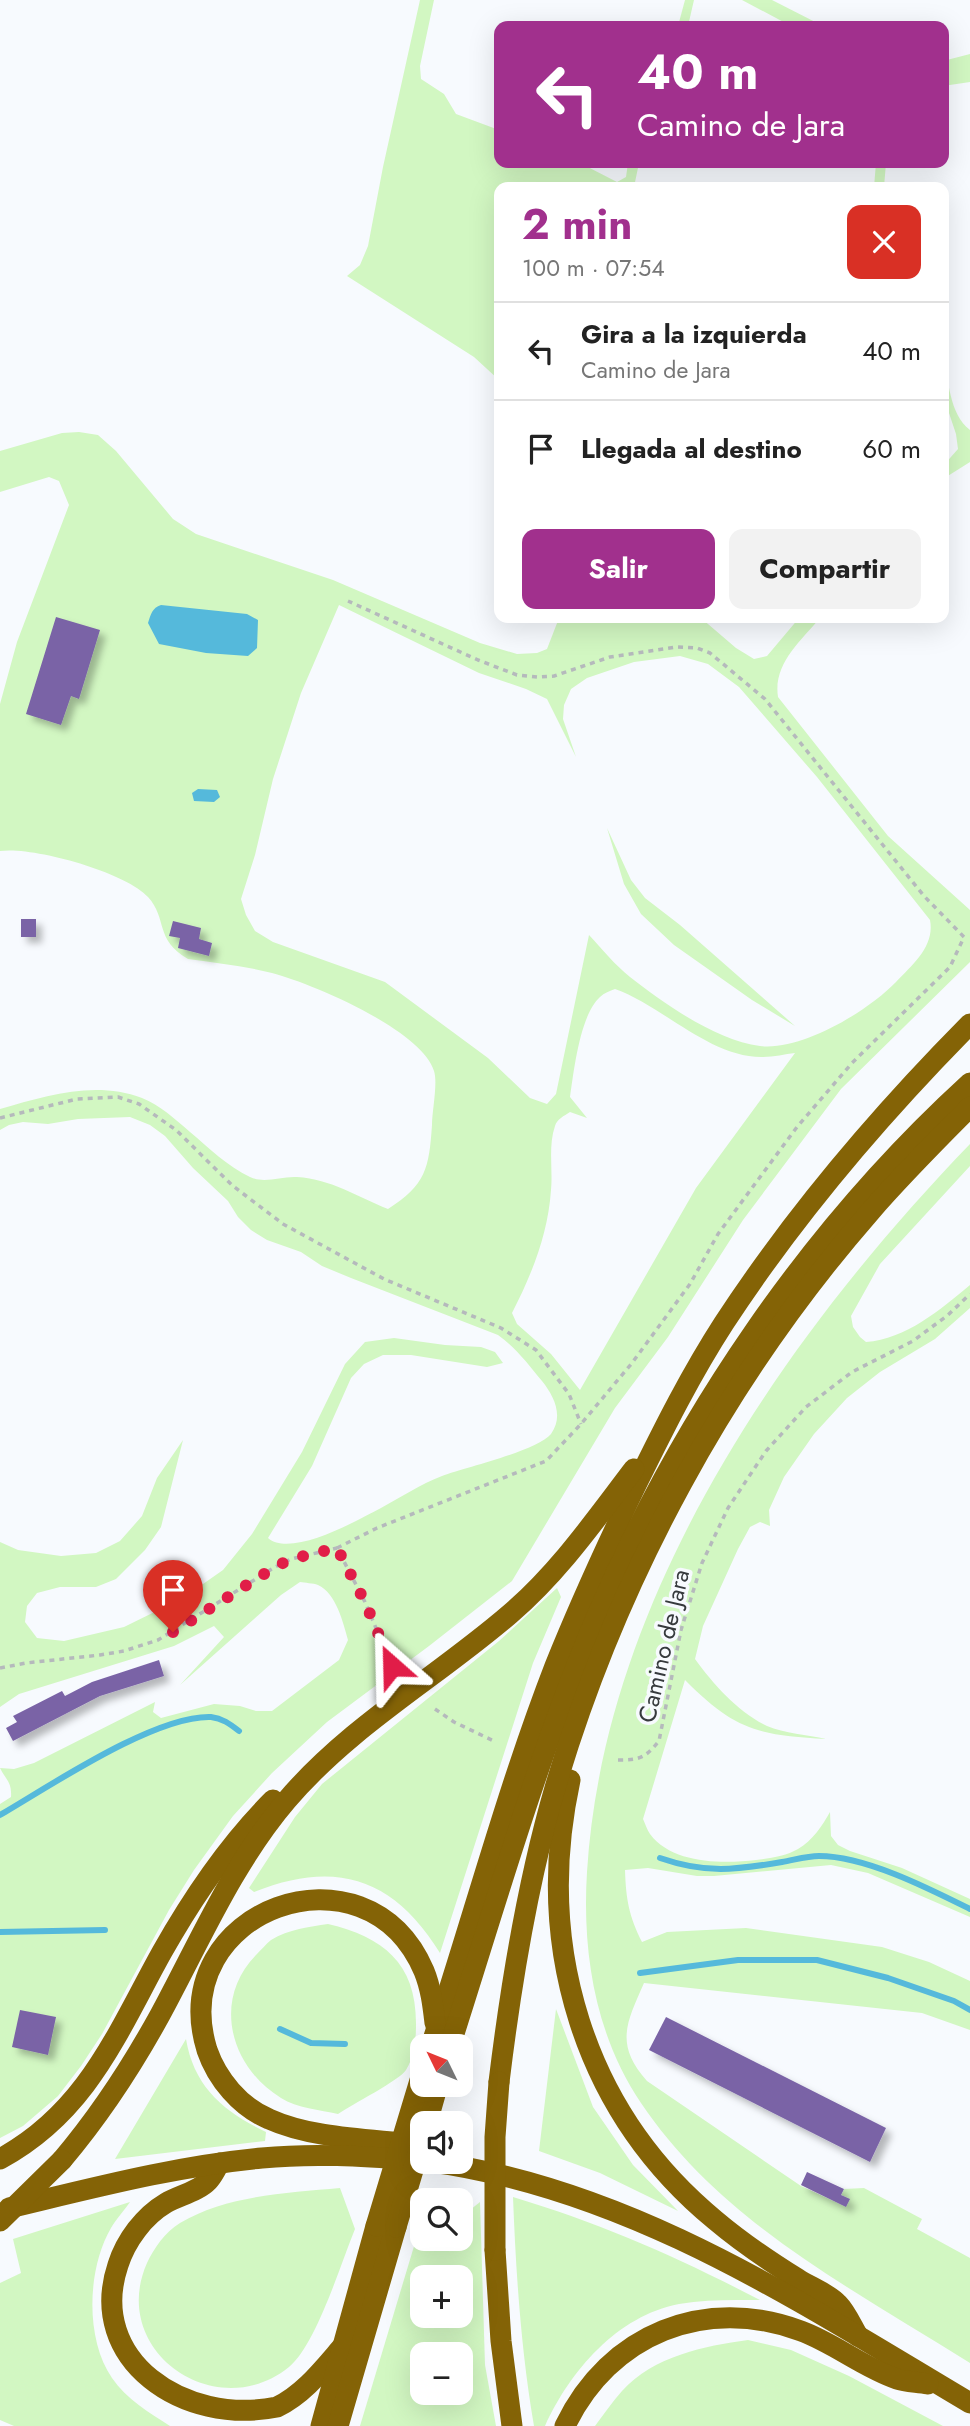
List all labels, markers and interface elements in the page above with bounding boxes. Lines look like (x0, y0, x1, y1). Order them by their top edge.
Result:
text: 40 m (637, 37, 759, 107)
icon: left (522, 49, 613, 140)
text: Camino de Jara (637, 102, 845, 148)
text: 2 min (522, 194, 632, 255)
button: close (847, 205, 921, 279)
text: 100 m · 07:54 (522, 251, 665, 285)
text: Gira a la izquierda (581, 315, 807, 353)
icon: left (522, 332, 560, 370)
text: 40 m (862, 332, 921, 370)
text: Camino de Jara (581, 353, 731, 387)
icon: arrive (522, 430, 560, 468)
text: Llegada al destino (581, 430, 802, 468)
text: 60 m (862, 430, 921, 468)
button: Salir (522, 529, 715, 609)
button: Compartir (729, 529, 921, 609)
pin (143, 1560, 203, 1632)
street label: Camino de Jara (629, 1566, 698, 1726)
icon: arrive (154, 1571, 192, 1609)
position arrow (355, 1629, 429, 1703)
north arrow (410, 2034, 472, 2096)
map controls (410, 2034, 473, 2405)
button: sound (410, 2111, 473, 2174)
button: search (410, 2188, 473, 2251)
button: + (410, 2265, 473, 2328)
button: − (410, 2342, 473, 2405)

